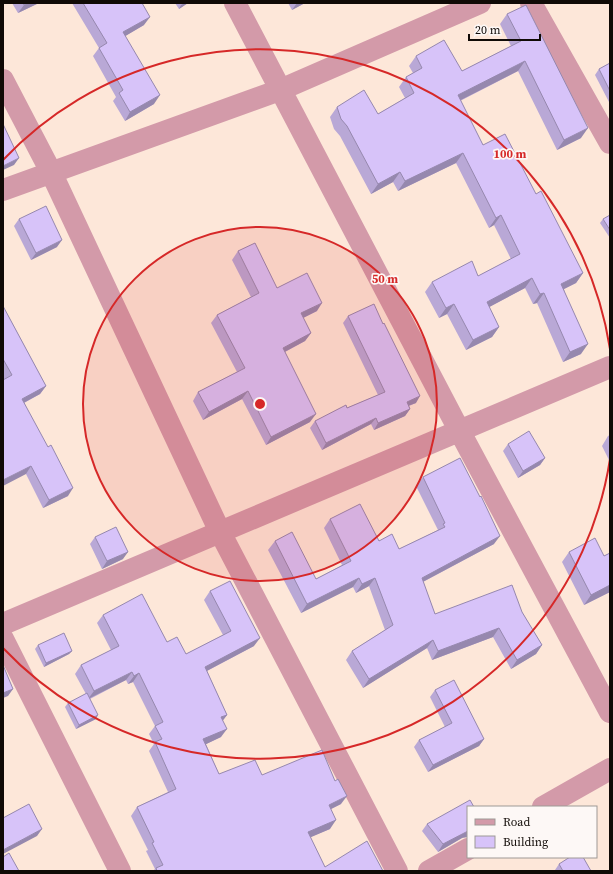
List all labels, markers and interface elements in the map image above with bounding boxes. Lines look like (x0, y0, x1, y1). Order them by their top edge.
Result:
scale bar (469, 16, 540, 42)
text: 20 m (475, 22, 501, 38)
text: 100 m (494, 146, 527, 162)
text: 50 m (372, 271, 398, 287)
centre of rings (253, 397, 267, 411)
legend (467, 806, 597, 858)
text: Road (503, 814, 530, 830)
text: Building (503, 834, 548, 850)

